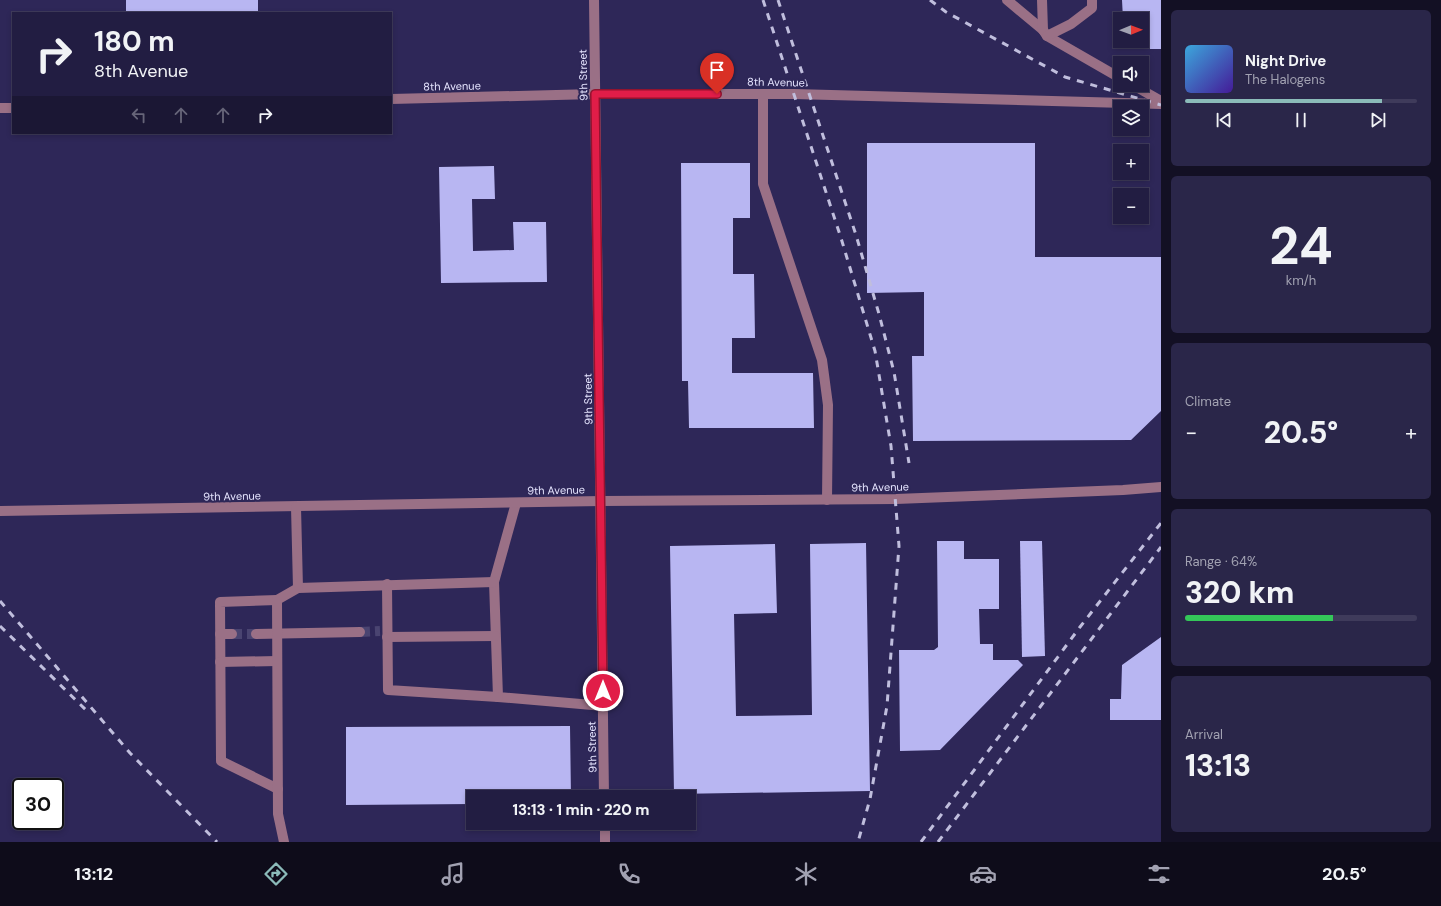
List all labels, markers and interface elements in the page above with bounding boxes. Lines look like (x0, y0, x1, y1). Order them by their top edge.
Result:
north arrow (1113, 12, 1149, 48)
map controls (1113, 12, 1149, 224)
text: 180 m (94, 23, 175, 60)
icon: right (28, 28, 80, 80)
street label: 9th Street (576, 49, 590, 101)
text: Night Drive (1245, 51, 1326, 71)
pin (700, 53, 734, 94)
button: sound (1113, 56, 1149, 92)
text: 8th Avenue (94, 59, 188, 83)
icon: arrive (706, 59, 728, 81)
text: The Halogens (1245, 71, 1325, 88)
street label: 8th Avenue (747, 74, 805, 90)
street label: 8th Avenue (423, 78, 481, 94)
button: layers (1113, 100, 1149, 136)
icon: left (128, 104, 150, 126)
icon: ahead (170, 104, 192, 126)
icon: ahead (212, 104, 234, 126)
icon: right (254, 104, 276, 126)
icon: previous (1213, 109, 1235, 131)
icon: pause (1290, 109, 1312, 131)
icon: next (1367, 109, 1389, 131)
button: + (1113, 144, 1149, 180)
button: − (1113, 188, 1149, 224)
text: 24 (1269, 212, 1333, 280)
text: km/h (1286, 272, 1316, 289)
street label: 9th Street (581, 373, 595, 425)
text: Climate (1185, 393, 1231, 410)
text: 20.5° (1264, 413, 1338, 452)
text: − (1185, 418, 1197, 447)
text: + (1405, 418, 1417, 447)
street label: 9th Avenue (851, 479, 909, 495)
street label: 9th Avenue (527, 482, 585, 498)
street label: 9th Avenue (203, 488, 261, 504)
text: Range · 64% (1185, 553, 1257, 570)
text: 320 km (1185, 573, 1294, 612)
position arrow (582, 670, 624, 712)
street label: 9th Street (585, 721, 599, 773)
text: Arrival (1185, 726, 1223, 743)
text: 13:13 (1185, 746, 1251, 785)
speed limit sign: 30 (12, 778, 64, 830)
text: 13:13 · 1 min · 220 m (513, 800, 649, 820)
icon: directions (262, 860, 290, 888)
icon: music (439, 860, 467, 888)
icon: phone (615, 860, 643, 888)
icon: climate (792, 860, 820, 888)
icon: car (969, 860, 997, 888)
icon: filters (1145, 860, 1173, 888)
text: 13:12 (74, 862, 113, 886)
text: 20.5° (1322, 862, 1367, 886)

